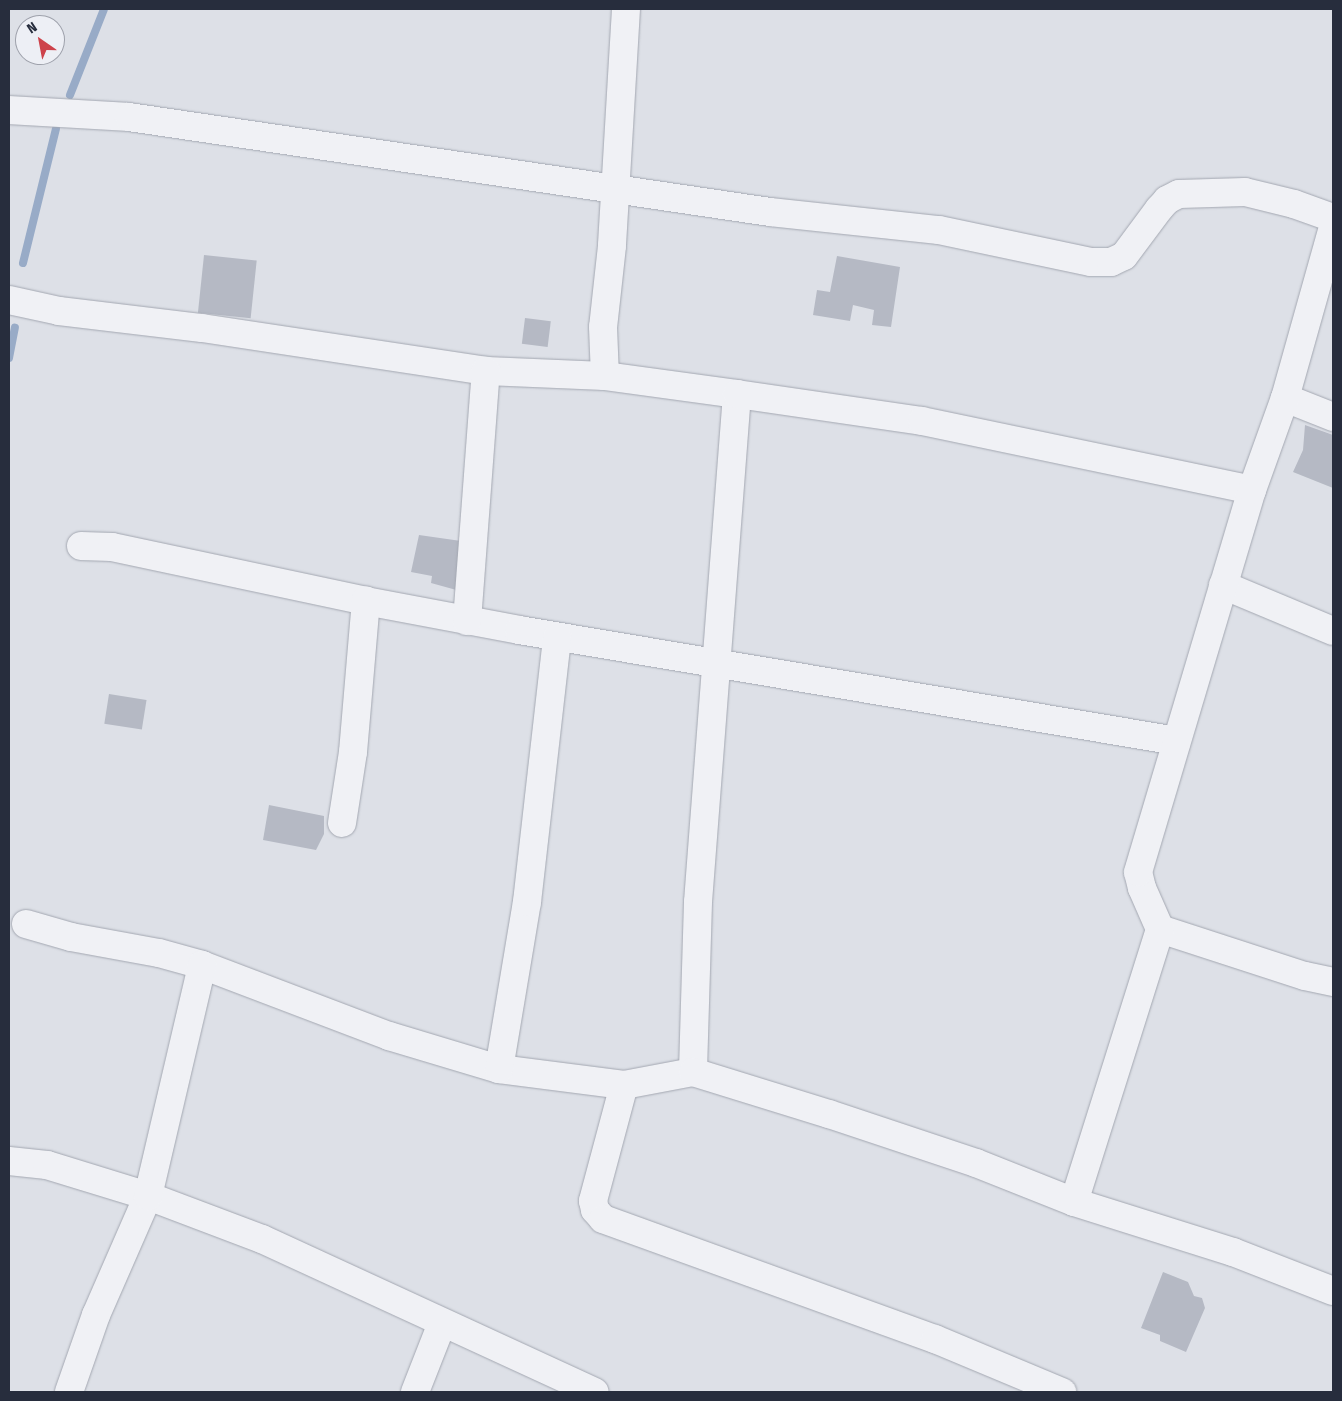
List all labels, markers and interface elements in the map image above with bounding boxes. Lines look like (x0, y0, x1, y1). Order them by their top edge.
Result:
north arrow (15, 15, 65, 65)
text: N (24, 18, 40, 37)

